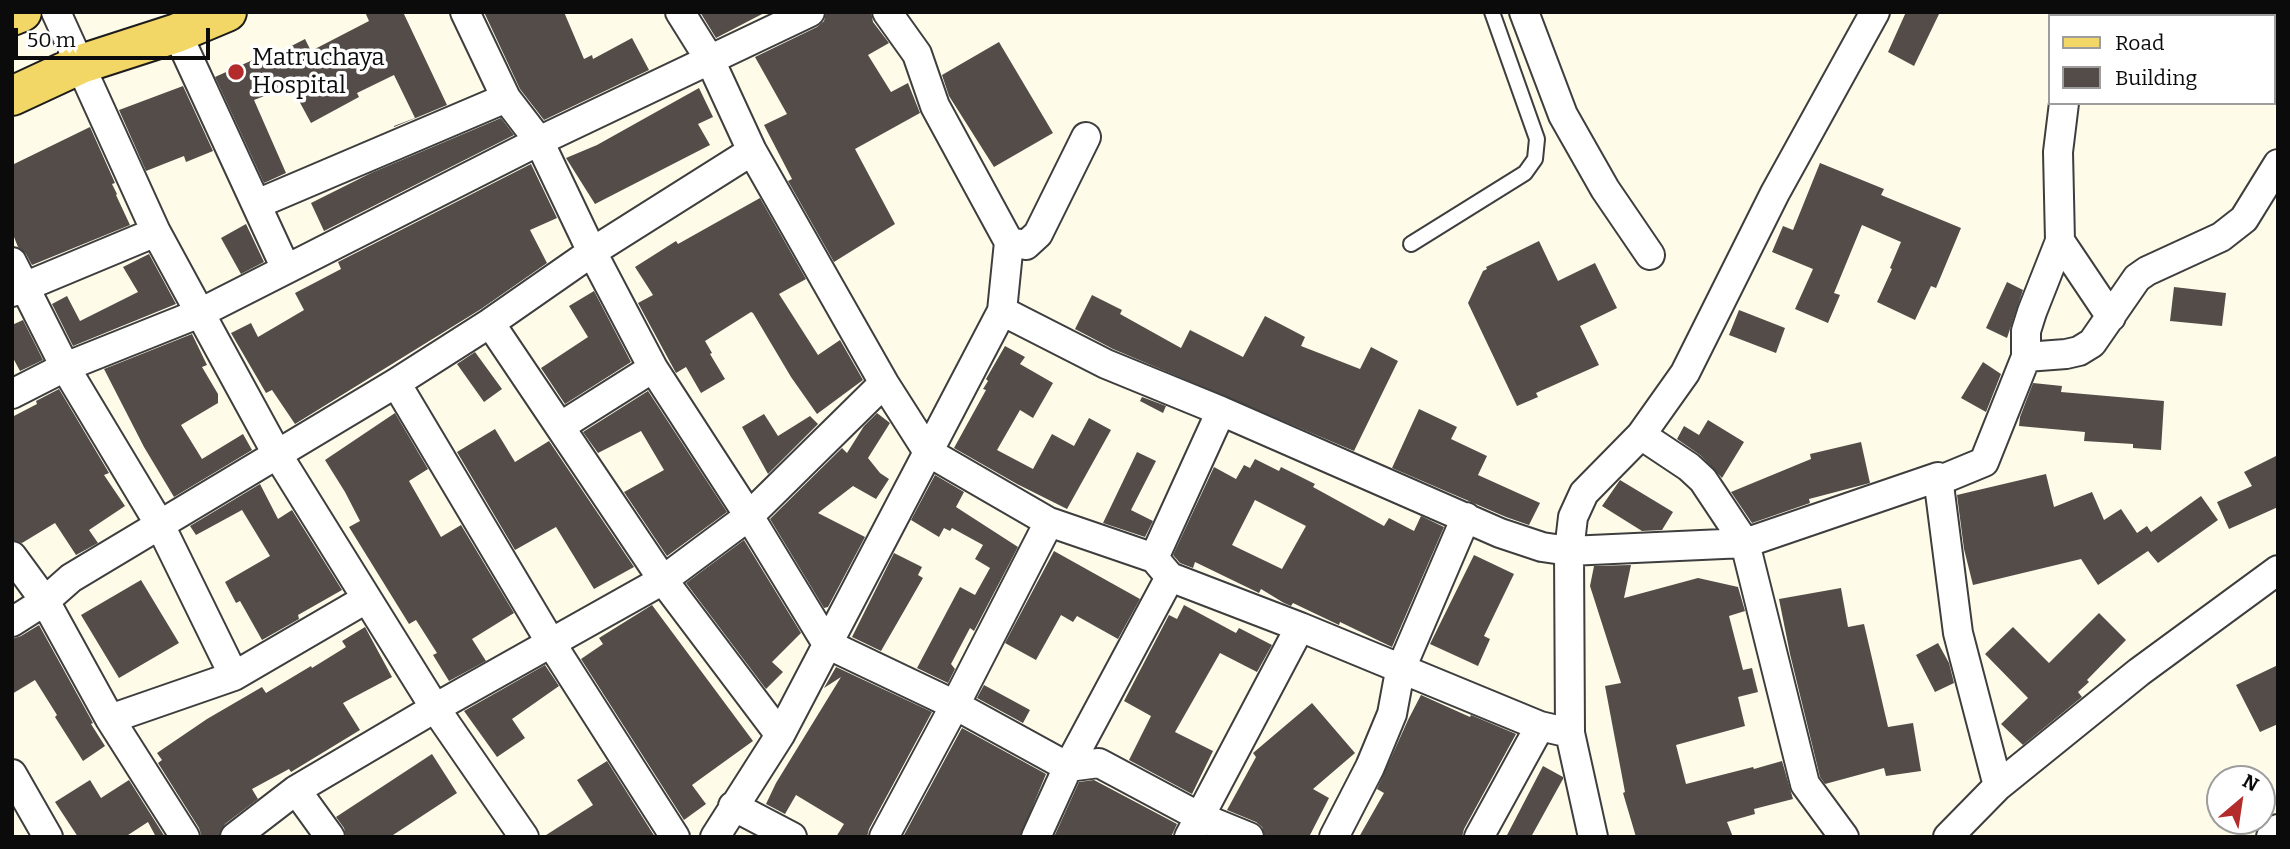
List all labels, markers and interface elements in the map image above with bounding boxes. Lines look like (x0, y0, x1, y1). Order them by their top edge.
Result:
scale bar (18, 14, 214, 58)
legend (2048, 14, 2276, 105)
text: 50 m (27, 27, 76, 53)
text: Road (2115, 30, 2164, 56)
place label: Matruchaya Hospital (252, 44, 385, 100)
marker: Matruchaya Hospital (226, 62, 246, 82)
text: Building (2115, 65, 2197, 91)
north arrow (2206, 765, 2276, 835)
text: N (2238, 769, 2262, 797)

